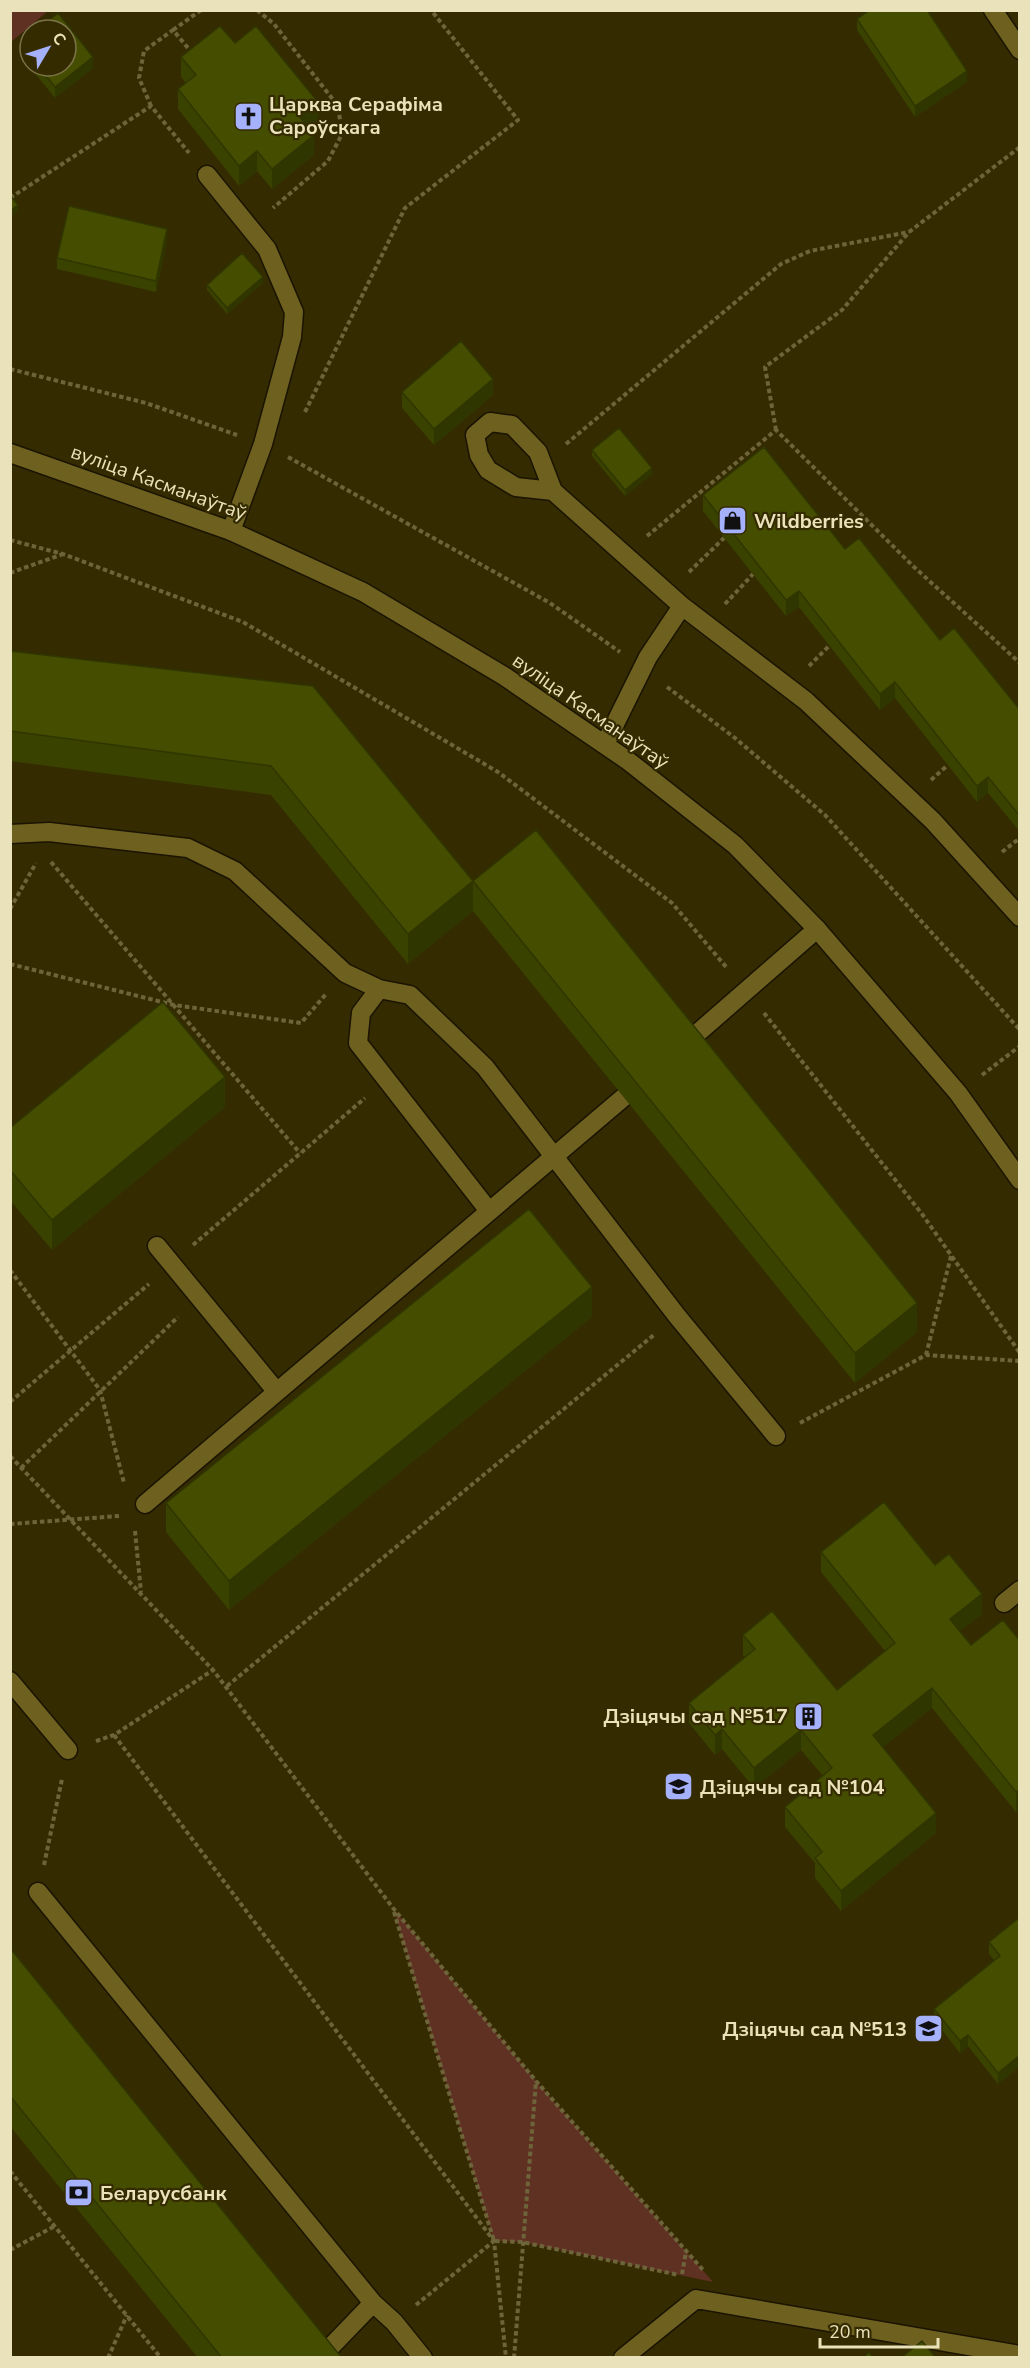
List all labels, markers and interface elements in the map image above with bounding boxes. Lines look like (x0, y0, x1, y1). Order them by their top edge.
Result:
north arrow (18, 18, 78, 78)
text: С (47, 28, 71, 50)
place label: Царква Серафіма Сароўскага (269, 91, 443, 141)
church icon: Царква Серафіма Сароўскага (232, 100, 264, 132)
street label: вуліца Касманаўтаў (67, 438, 251, 527)
shop icon: Wildberries (717, 505, 749, 537)
place label: Wildberries (754, 508, 864, 535)
street label: вуліца Касманаўтаў (507, 647, 675, 776)
building icon: Дзіцячы сад №517 (793, 1700, 825, 1732)
place label: Дзіцячы сад №517 (603, 1703, 788, 1730)
school or university icon: Дзіцячы сад №104 (663, 1771, 695, 1803)
place label: Дзіцячы сад №104 (700, 1774, 885, 1801)
school or university icon: Дзіцячы сад №513 (912, 2013, 944, 2045)
place label: Дзіцячы сад №513 (722, 2016, 907, 2043)
bank icon: Беларусбанк (63, 2177, 95, 2209)
place label: Беларусбанк (100, 2180, 227, 2207)
scale bar (820, 2311, 938, 2349)
text: 20 m (829, 2320, 871, 2344)

